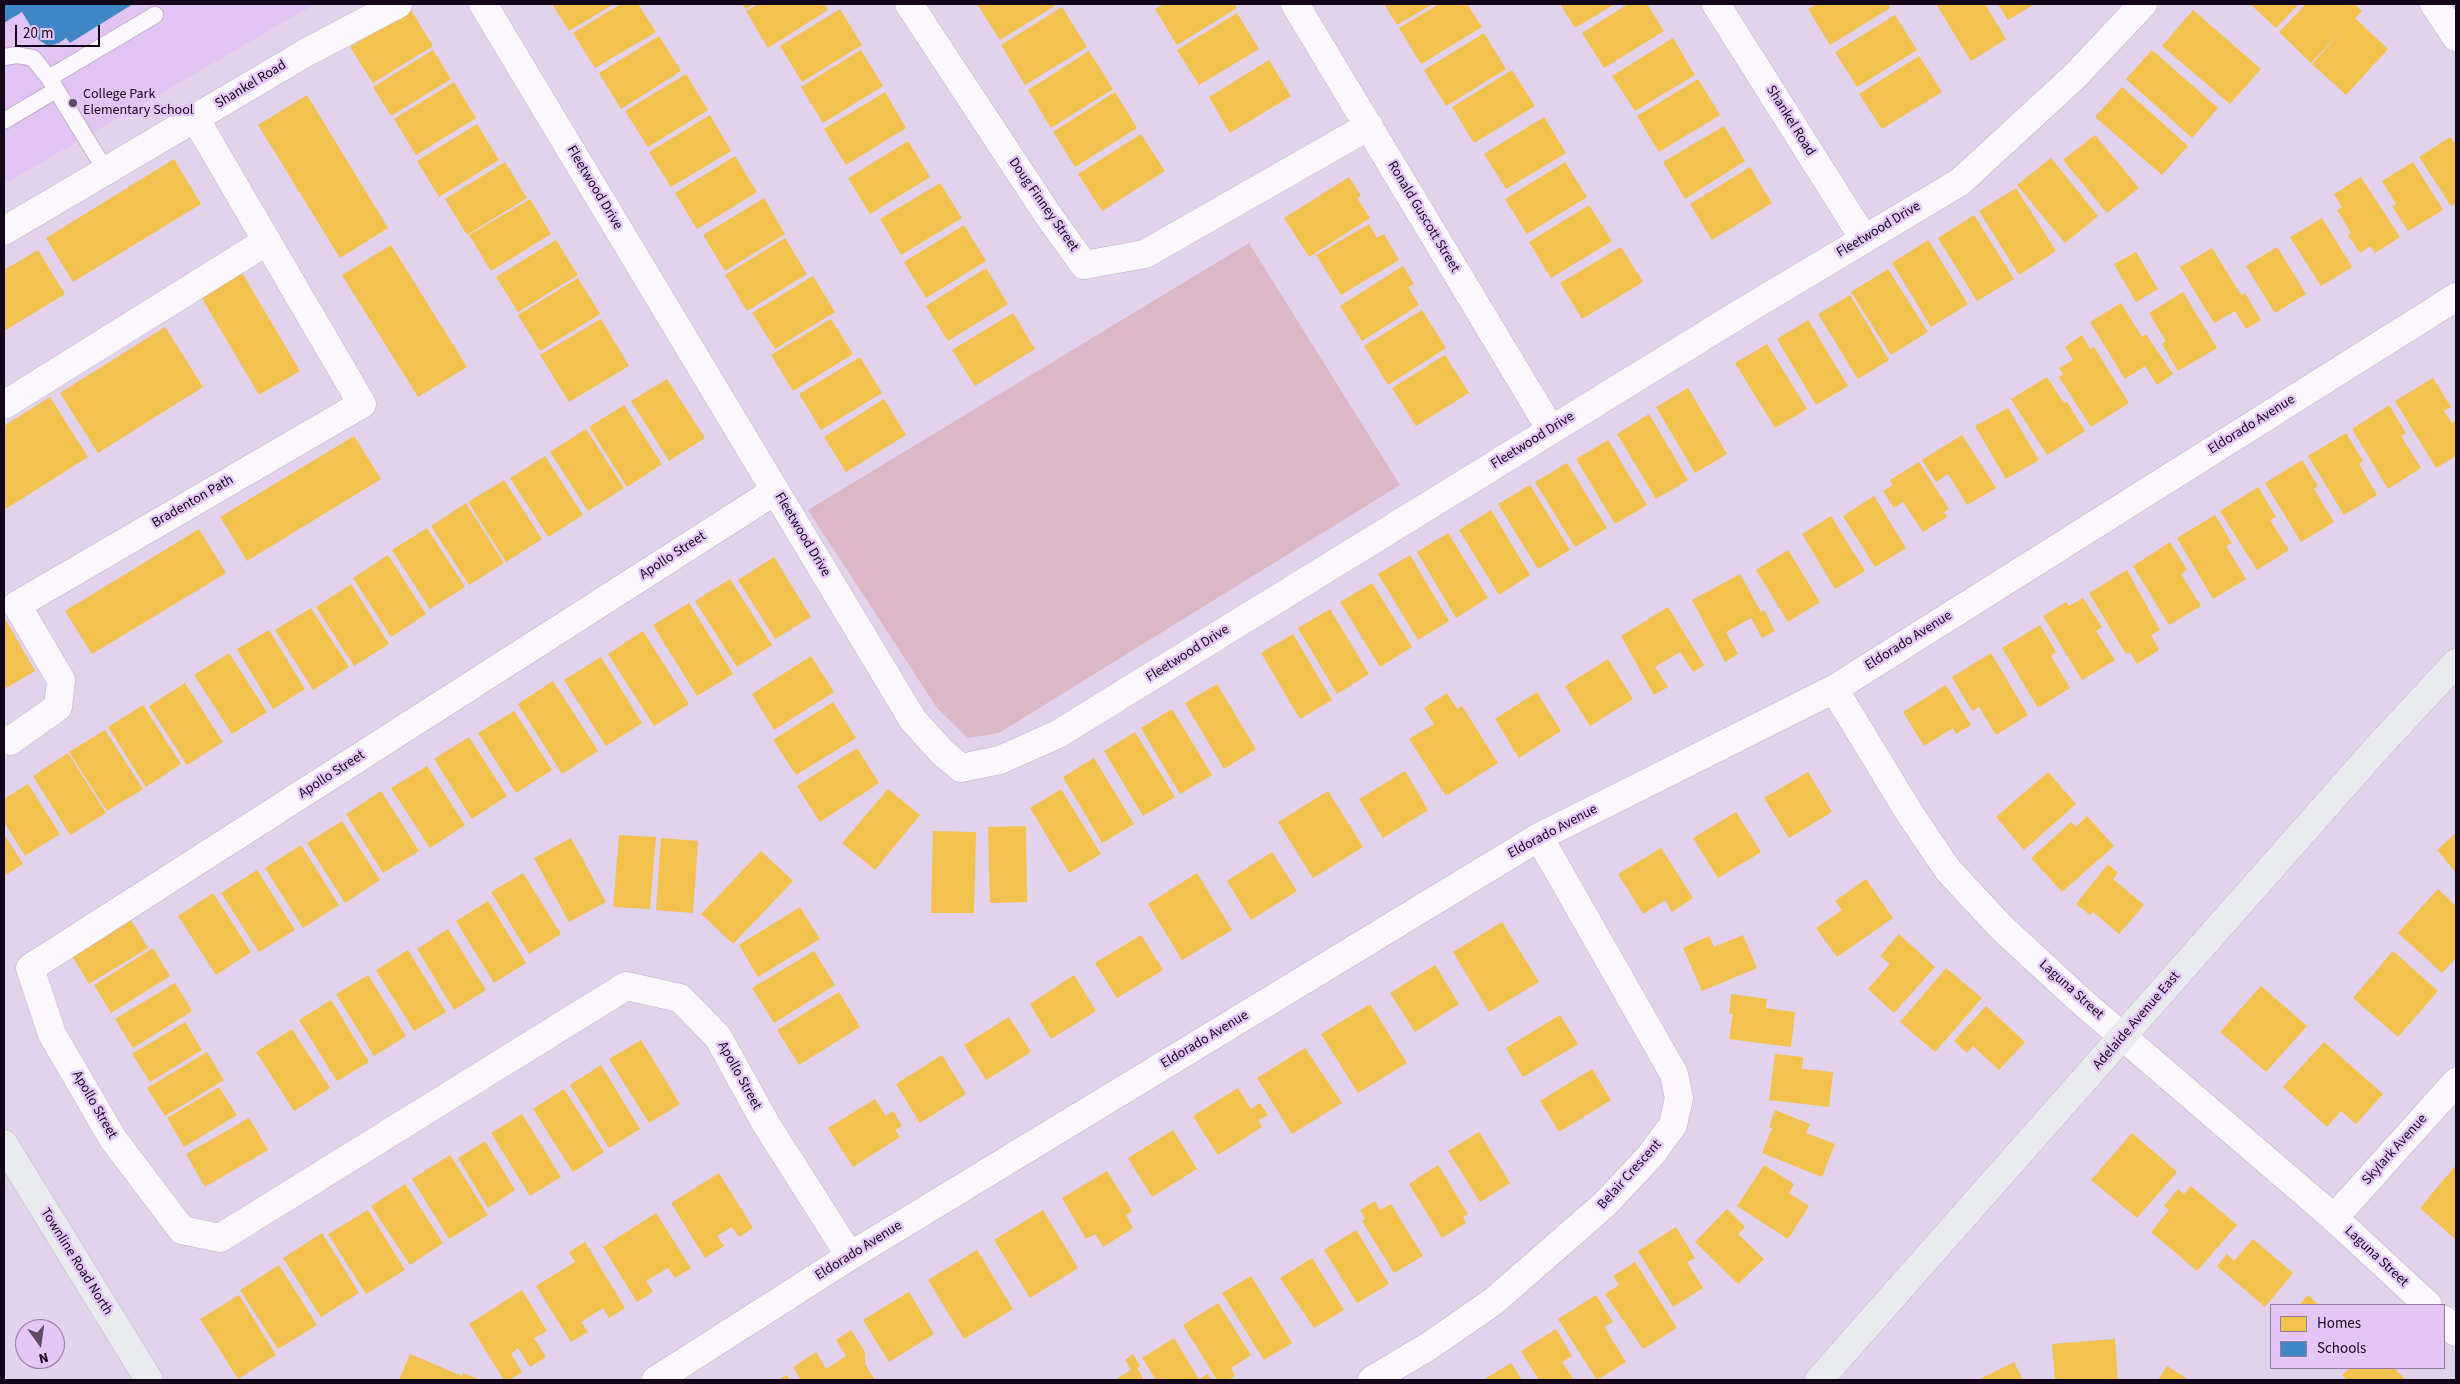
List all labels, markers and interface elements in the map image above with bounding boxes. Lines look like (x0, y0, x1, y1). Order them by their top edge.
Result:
scale bar (18, 15, 102, 47)
text: 20 m (23, 23, 53, 44)
street label: Shankel Road (212, 57, 290, 113)
street label: Shankel Road (1762, 83, 1818, 159)
place label: College Park Elementary School (83, 87, 193, 120)
marker: College Park Elementary School (67, 97, 79, 109)
street label: Fleetwood Drive (562, 143, 626, 233)
street label: Doug Finney Street (1004, 155, 1082, 255)
street label: Ronald Guscott Street (1383, 158, 1463, 276)
street label: Fleetwood Drive (1834, 198, 1924, 262)
street label: Eldorado Avenue (2205, 392, 2299, 458)
street label: Fleetwood Drive (1488, 409, 1578, 473)
street label: Bradenton Path (149, 472, 237, 532)
street label: Fleetwood Drive (770, 490, 834, 580)
street label: Apollo Street (637, 528, 709, 584)
street label: Eldorado Avenue (1862, 608, 1956, 674)
street label: Fleetwood Drive (1143, 622, 1233, 686)
street label: Apollo Street (296, 747, 368, 803)
street label: Eldorado Avenue (1505, 801, 1601, 863)
street label: Laguna Street (2035, 957, 2107, 1023)
street label: Adelaide Avenue East (2090, 968, 2184, 1074)
street label: Eldorado Avenue (1158, 1007, 1252, 1073)
street label: Apollo Street (713, 1039, 765, 1113)
street label: Apollo Street (68, 1068, 120, 1142)
street label: Skylark Avenue (2359, 1111, 2431, 1189)
street label: Belair Crescent (1594, 1137, 1666, 1213)
street label: Townline Road North (36, 1205, 116, 1319)
street label: Eldorado Avenue (812, 1218, 906, 1284)
street label: Laguna Street (2341, 1223, 2411, 1291)
legend (2270, 1304, 2445, 1369)
text: Homes (2317, 1313, 2361, 1334)
north arrow (15, 1319, 65, 1369)
text: Schools (2317, 1338, 2366, 1359)
text: N (36, 1347, 50, 1368)

